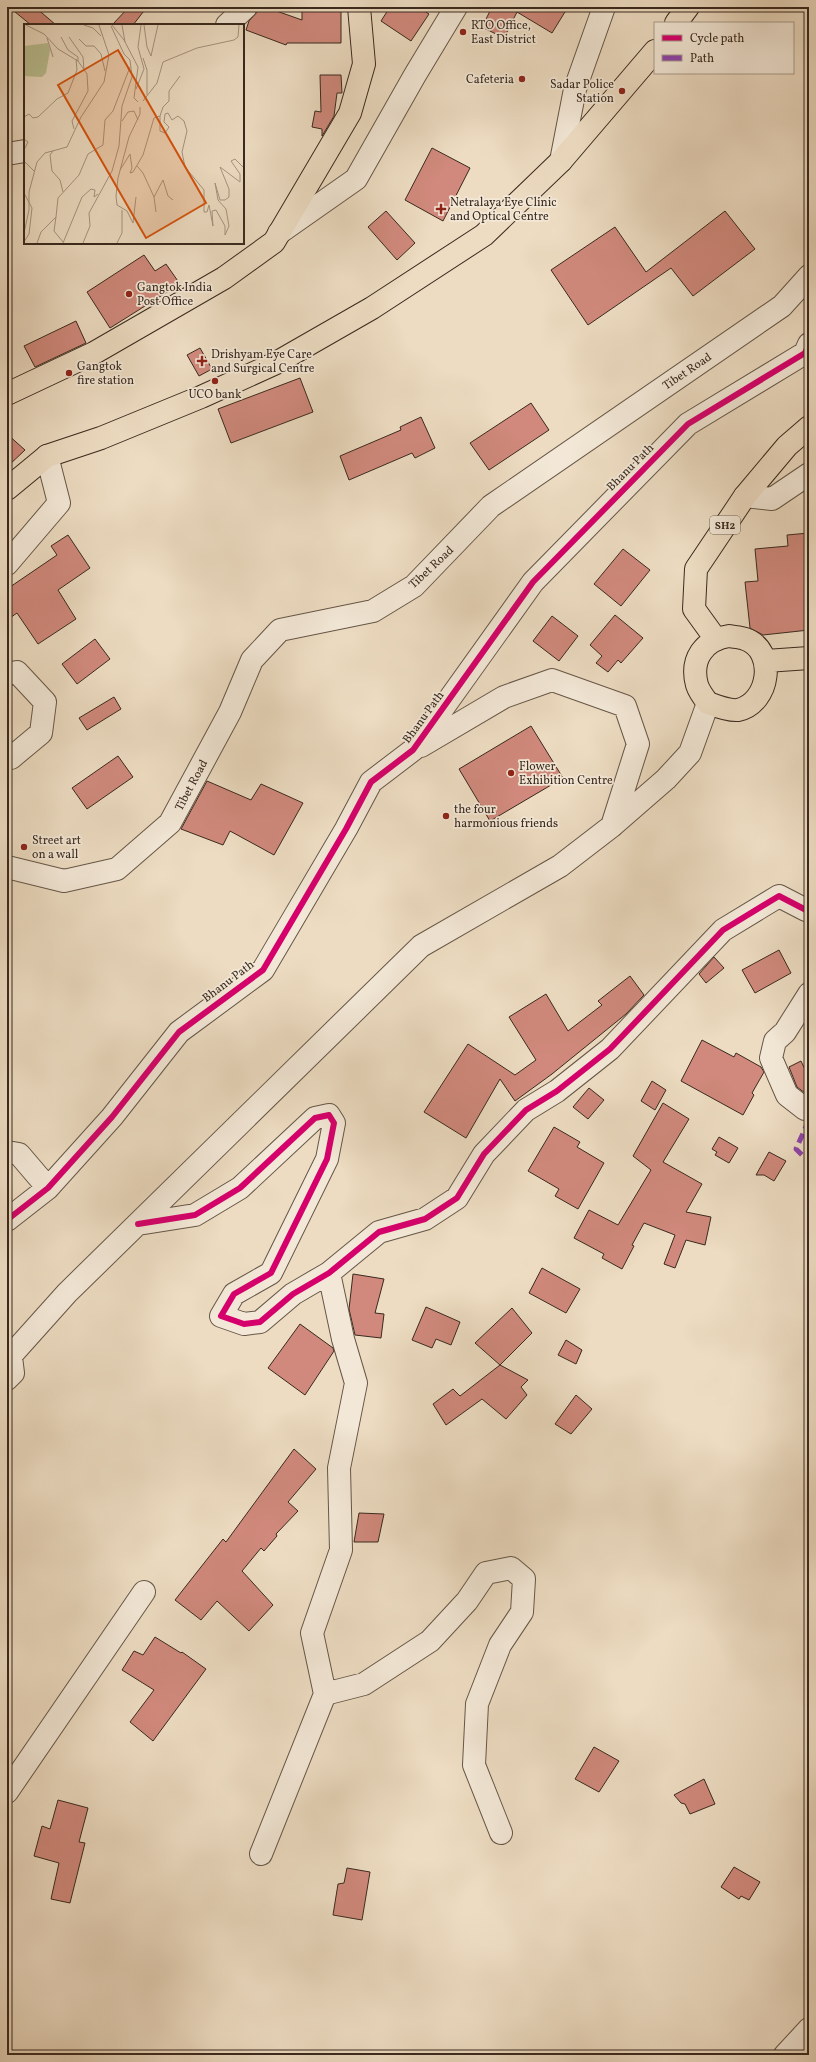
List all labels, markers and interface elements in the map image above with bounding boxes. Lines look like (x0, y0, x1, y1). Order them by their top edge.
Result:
place label: RTO Office, East District (471, 18, 536, 48)
legend (654, 22, 794, 74)
inset map (24, 24, 244, 244)
marker: RTO Office, East District (458, 27, 468, 37)
text: Cycle path (690, 31, 745, 47)
text: Path (690, 51, 714, 67)
place label: Cafeteria (466, 72, 514, 88)
marker: Cafeteria (517, 74, 527, 84)
place label: Sadar Police Station (550, 77, 614, 107)
marker: Sadar Police Station (617, 86, 627, 96)
place label: Netralaya Eye Clinic and Optical Centre (450, 195, 557, 225)
marker: Netralaya Eye Clinic and Optical Centre (435, 203, 447, 215)
place label: Gangtok India Post Office (137, 280, 212, 310)
marker: Gangtok India Post Office (124, 289, 134, 299)
place label: Drishyam Eye Care and Surgical Centre (211, 347, 315, 377)
street label: Tibet Road (660, 349, 715, 394)
marker: Drishyam Eye Care and Surgical Centre (196, 355, 208, 367)
place label: Gangtok fire station (77, 359, 134, 389)
marker: Gangtok fire station (64, 368, 74, 378)
marker: UCO bank (210, 376, 220, 386)
place label: UCO bank (188, 387, 242, 403)
street label: Bhanu Path (603, 440, 658, 495)
road number: SH2 (710, 516, 740, 534)
street label: Tibet Road (406, 543, 458, 593)
street label: Bhanu Path (399, 688, 448, 747)
street label: Tibet Road (172, 757, 212, 814)
place label: Flower Exhibition Centre (519, 759, 613, 789)
marker: Flower Exhibition Centre (506, 768, 516, 778)
place label: the four harmonious friends (454, 802, 558, 832)
marker: the four harmonious friends (441, 811, 451, 821)
place label: Street art on a wall (32, 833, 81, 863)
marker: Street art on a wall (19, 842, 29, 852)
street label: Bhanu Path (199, 957, 258, 1007)

